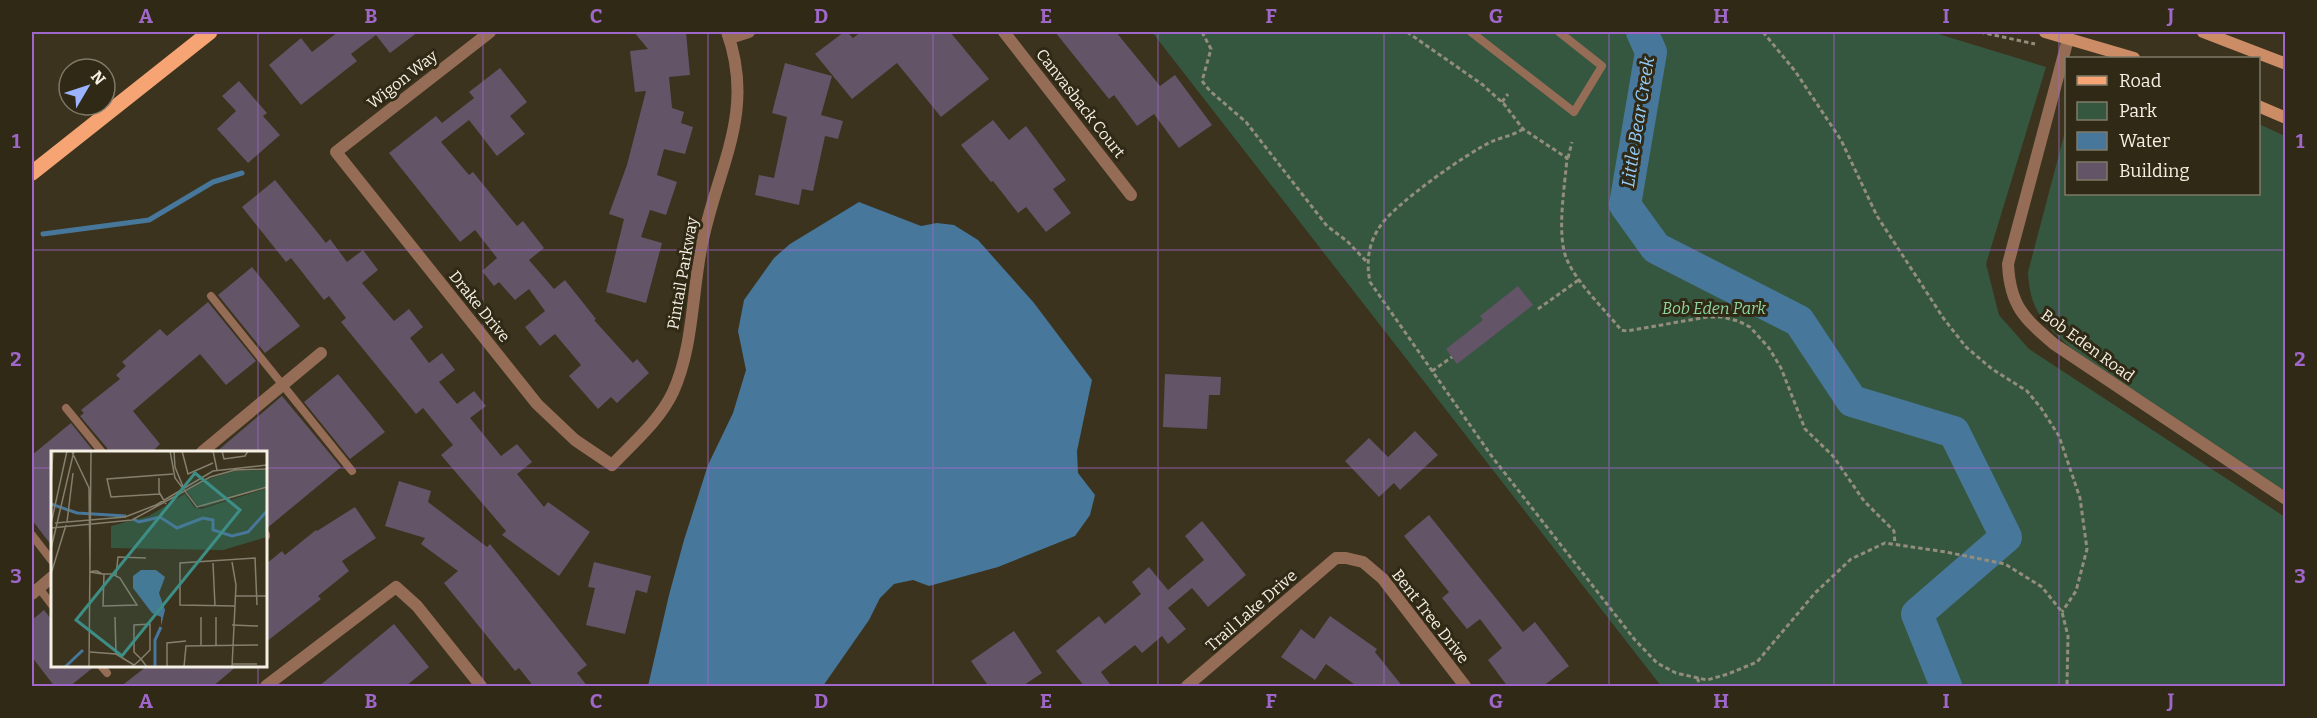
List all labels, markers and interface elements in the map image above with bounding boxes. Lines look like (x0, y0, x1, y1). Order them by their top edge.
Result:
text: A (139, 4, 154, 28)
text: B (365, 4, 378, 28)
text: C (590, 4, 602, 28)
text: D (814, 4, 828, 28)
text: E (1040, 4, 1052, 28)
text: F (1265, 4, 1277, 28)
text: G (1489, 4, 1503, 28)
text: H (1713, 4, 1729, 28)
text: I (1942, 4, 1950, 28)
text: J (2167, 4, 2175, 28)
street label: Canvasback Court (1032, 45, 1129, 162)
street label: Wigon Way (364, 46, 441, 113)
water label: Little Bear Creek (1617, 55, 1659, 189)
north arrow (57, 57, 117, 117)
legend (2065, 57, 2260, 195)
text: N (87, 67, 110, 89)
text: Road (2119, 70, 2162, 92)
text: Park (2119, 100, 2158, 122)
text: 1 (12, 129, 21, 153)
text: 1 (2296, 129, 2305, 153)
text: Water (2119, 130, 2170, 152)
text: Building (2119, 160, 2190, 182)
street label: Pintail Parkway (663, 215, 702, 331)
street label: Drake Drive (445, 267, 514, 346)
park label: Bob Eden Park (1662, 299, 1766, 318)
street label: Bob Eden Road (2037, 305, 2138, 386)
text: 2 (10, 347, 22, 371)
text: 2 (2294, 347, 2306, 371)
inset map (51, 451, 267, 667)
text: 3 (10, 564, 22, 588)
text: 3 (2294, 564, 2306, 588)
street label: Trail Lake Drive (1202, 566, 1301, 655)
street label: Bent Tree Drive (1388, 566, 1473, 667)
text: A (139, 689, 154, 713)
text: B (365, 689, 378, 713)
text: C (590, 689, 602, 713)
text: D (814, 689, 828, 713)
text: E (1040, 689, 1052, 713)
text: F (1265, 689, 1277, 713)
text: G (1489, 689, 1503, 713)
text: H (1713, 689, 1729, 713)
text: I (1942, 689, 1950, 713)
text: J (2167, 689, 2175, 713)

